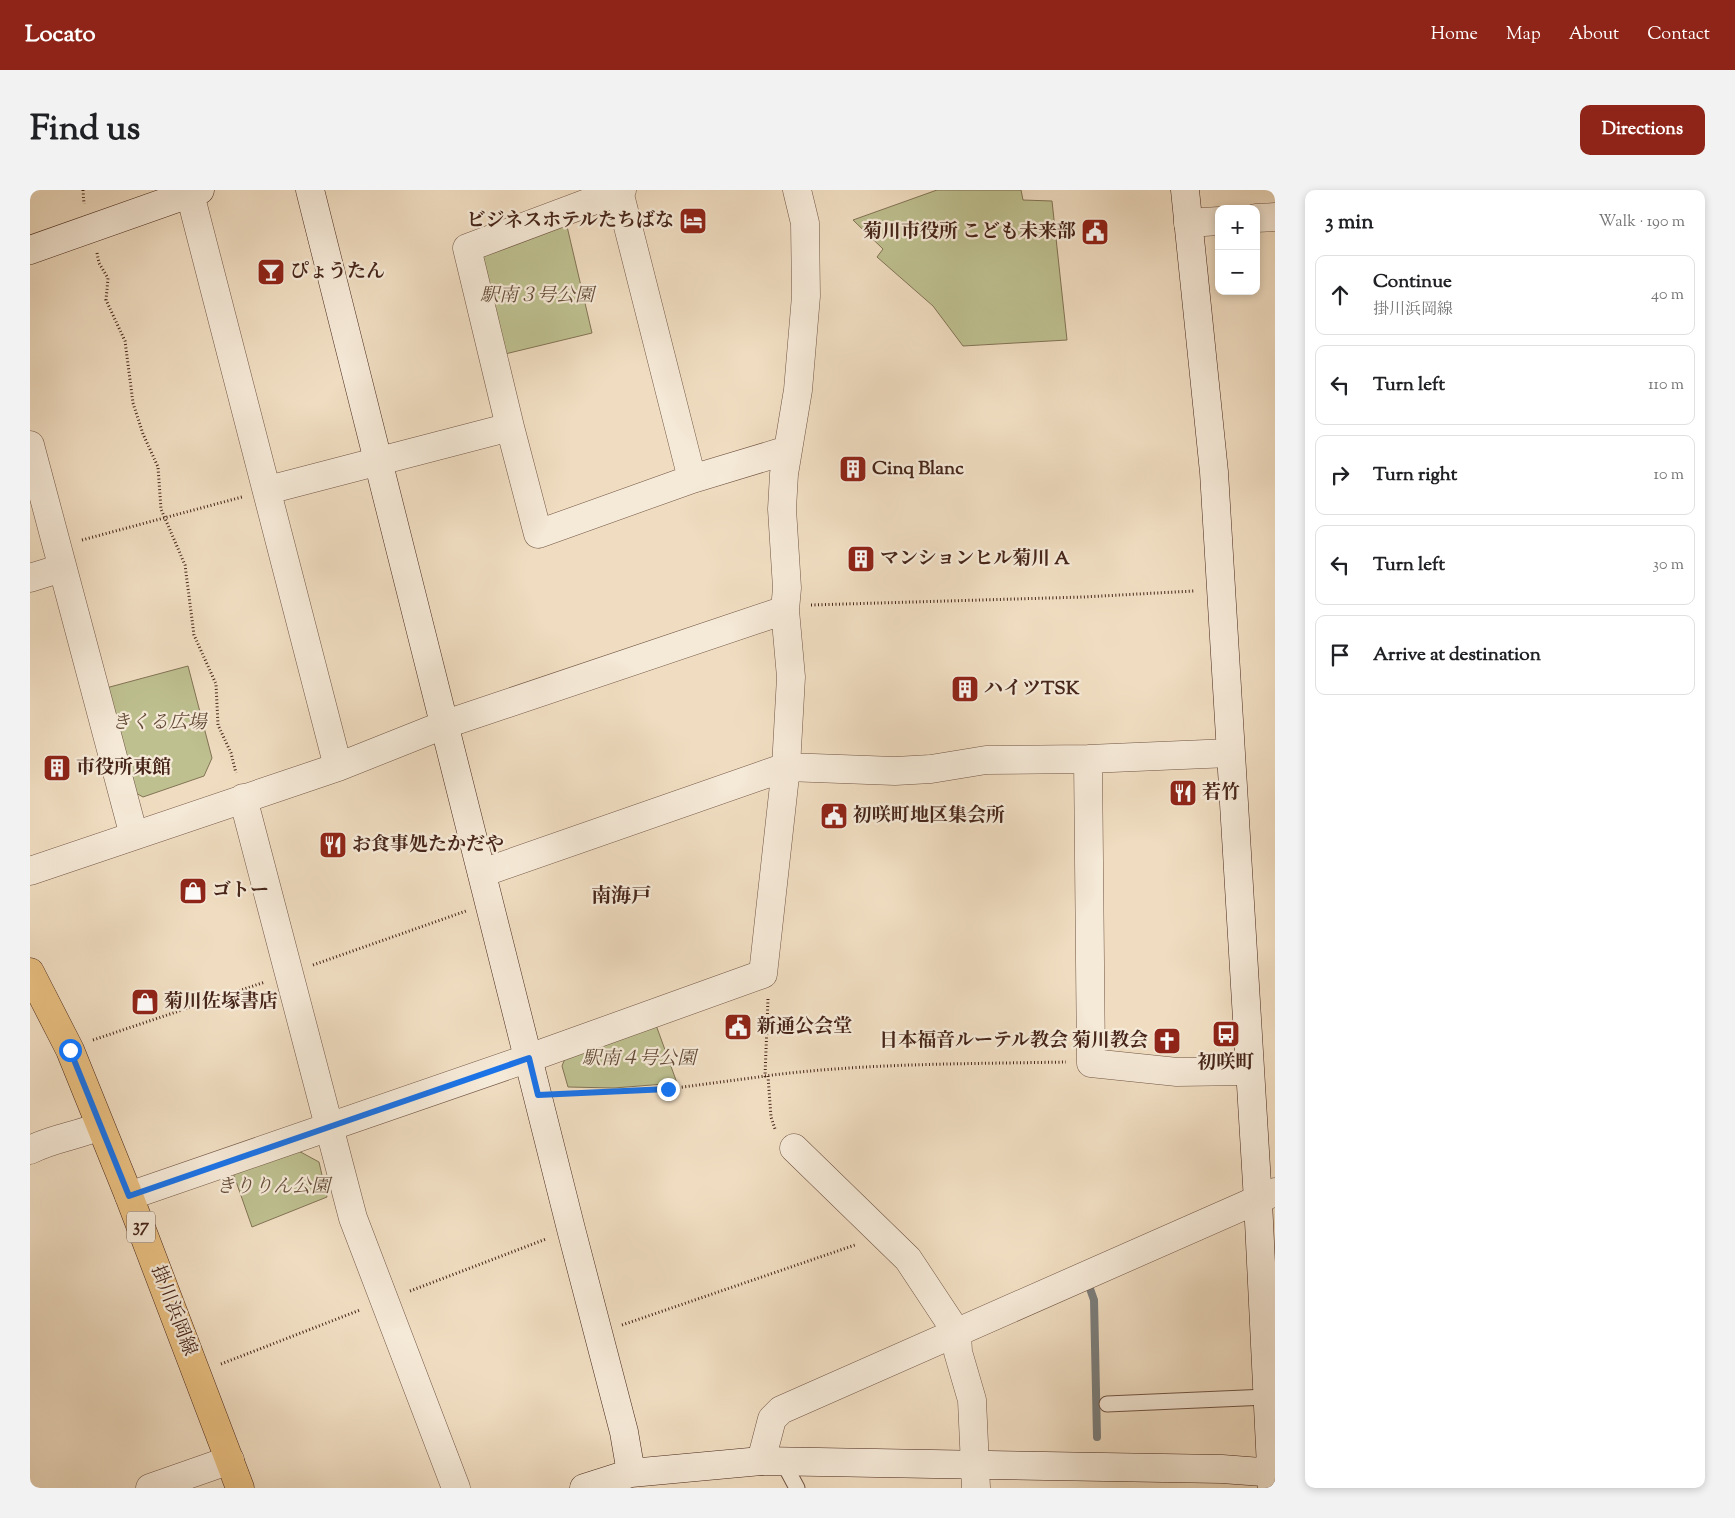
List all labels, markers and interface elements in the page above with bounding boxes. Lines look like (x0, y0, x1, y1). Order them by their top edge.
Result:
text: Locato (25, 18, 96, 52)
text: Home (1431, 22, 1478, 48)
text: Map (1506, 22, 1541, 48)
text: About (1569, 22, 1619, 48)
text: Contact (1647, 22, 1710, 48)
text: Find us (30, 105, 140, 156)
button: Directions (1580, 105, 1705, 155)
map controls (1215, 205, 1260, 295)
button: + (1215, 205, 1260, 250)
hotel icon: ビジネスホテルたちばな (678, 206, 708, 236)
place label: ビジネスホテルたちばな (467, 208, 674, 235)
text: 3 min (1325, 208, 1374, 238)
text: Walk · 190 m (1598, 211, 1685, 234)
public building icon: 菊川市役所 こども未来部 (1080, 217, 1110, 247)
place label: 菊川市役所 こども未来部 (863, 219, 1076, 246)
button: − (1215, 250, 1260, 295)
bar icon: ぴょうたん (256, 257, 286, 287)
place label: ぴょうたん (290, 259, 385, 286)
text: Continue (1373, 269, 1452, 296)
icon: ahead (1326, 281, 1354, 309)
park label: 駅南３号公園 (480, 283, 597, 310)
text: 40 m (1651, 284, 1684, 307)
text: 掛川浜岡線 (1373, 299, 1453, 322)
icon: left (1326, 371, 1354, 399)
text: Turn left (1373, 372, 1445, 399)
text: 110 m (1648, 374, 1684, 397)
building icon: Cinq Blanc (838, 454, 868, 484)
place label: Cinq Blanc (872, 456, 964, 483)
icon: right (1326, 461, 1354, 489)
text: Turn right (1373, 462, 1457, 489)
text: 10 m (1654, 464, 1684, 487)
building icon: マンションヒル菊川 A (846, 544, 876, 574)
place label: マンションヒル菊川 A (880, 546, 1070, 573)
icon: left (1326, 551, 1354, 579)
text: Turn left (1373, 552, 1445, 579)
text: 30 m (1653, 554, 1684, 577)
icon: arrive (1326, 641, 1354, 669)
text: Arrive at destination (1373, 642, 1541, 669)
building icon: ハイツTSK (950, 674, 980, 704)
place label: ハイツTSK (984, 676, 1080, 703)
park label: きくる広場 (111, 710, 208, 737)
building icon: 市役所東館 (42, 753, 72, 783)
place label: 市役所東館 (76, 755, 171, 782)
restaurant icon: 若竹 (1168, 778, 1198, 808)
place label: 若竹 (1202, 780, 1240, 807)
public building icon: 初咲町地区集会所 (819, 801, 849, 831)
place label: 初咲町地区集会所 (853, 803, 1005, 830)
restaurant icon: お食事処たかだや (318, 830, 348, 860)
place label: お食事処たかだや (352, 832, 504, 859)
shop icon: ゴトー (178, 876, 208, 906)
place label: ゴトー (212, 878, 269, 905)
district label: 南海戸 (591, 883, 651, 912)
shop icon: 菊川佐塚書店 (130, 987, 160, 1017)
place label: 菊川佐塚書店 (164, 989, 278, 1016)
public building icon: 新通公会堂 (723, 1012, 753, 1042)
place label: 新通公会堂 (757, 1014, 852, 1041)
bus stop icon: 初咲町 (1211, 1019, 1241, 1049)
church icon: 日本福音ルーテル教会 菊川教会 (1152, 1026, 1182, 1056)
place label: 日本福音ルーテル教会 菊川教会 (879, 1028, 1148, 1055)
route start (59, 1039, 82, 1062)
park label: 駅南４号公園 (582, 1046, 699, 1073)
place label: 初咲町 (1197, 1050, 1255, 1077)
route end (657, 1078, 680, 1101)
park label: きりりん公園 (216, 1174, 333, 1201)
road number: 37 (127, 1212, 155, 1242)
street label: 掛川浜岡線 (143, 1262, 203, 1360)

